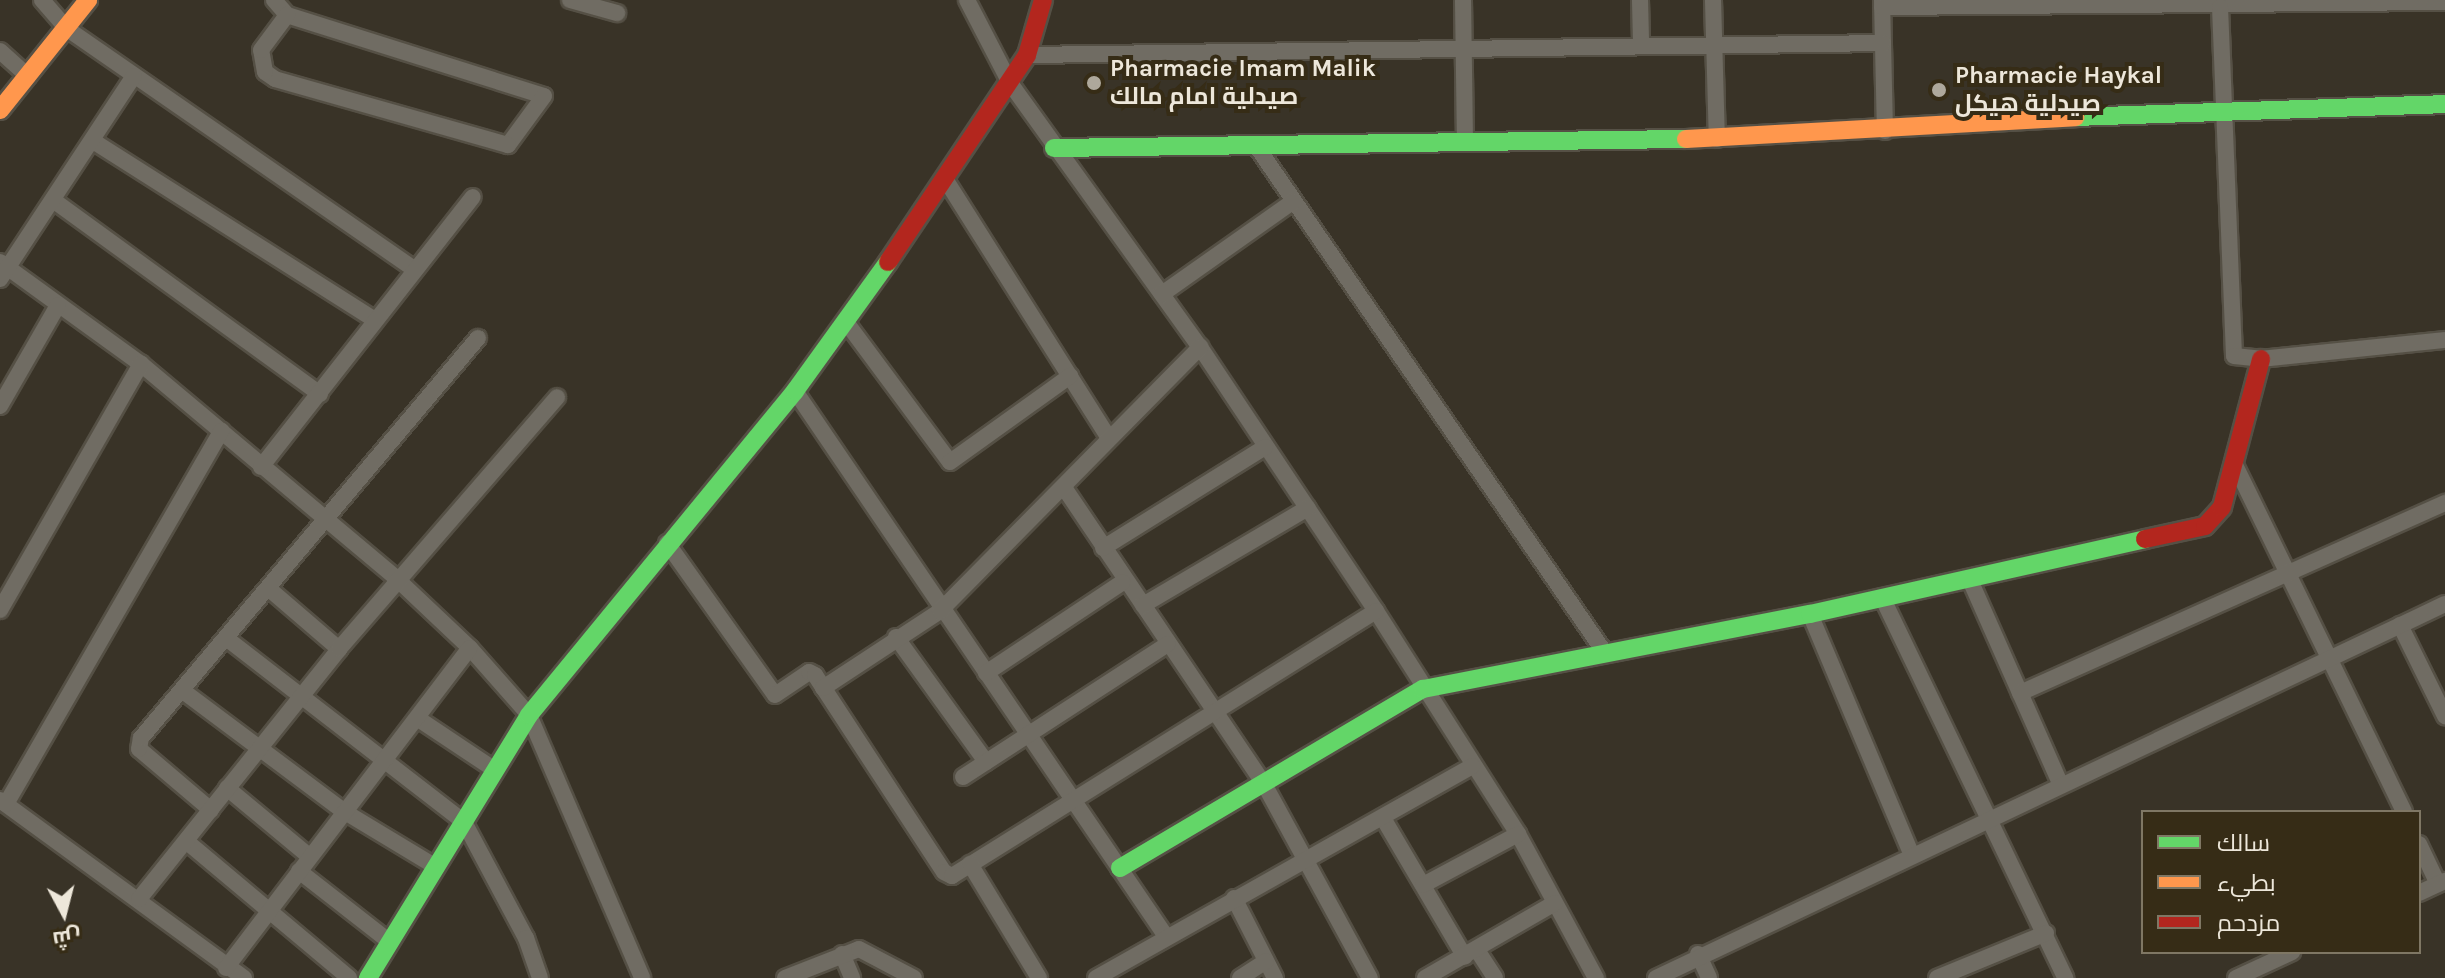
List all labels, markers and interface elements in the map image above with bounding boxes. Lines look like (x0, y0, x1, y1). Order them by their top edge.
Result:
place label: Pharmacie Imam Malik صيدلية امام مالك (1110, 55, 1376, 111)
place label: Pharmacie Haykal صيدلية هيكل (1955, 62, 2162, 118)
marker: Pharmacie Imam Malik صيدلية امام مالك (1085, 74, 1103, 92)
marker: Pharmacie Haykal صيدلية هيكل (1930, 81, 1948, 99)
legend (2141, 810, 2421, 954)
text: سالك (2217, 829, 2270, 857)
text: بطيء (2217, 869, 2276, 897)
north arrow (24, 874, 104, 954)
text: مزدحم (2217, 909, 2280, 937)
text: ش (51, 923, 83, 952)

